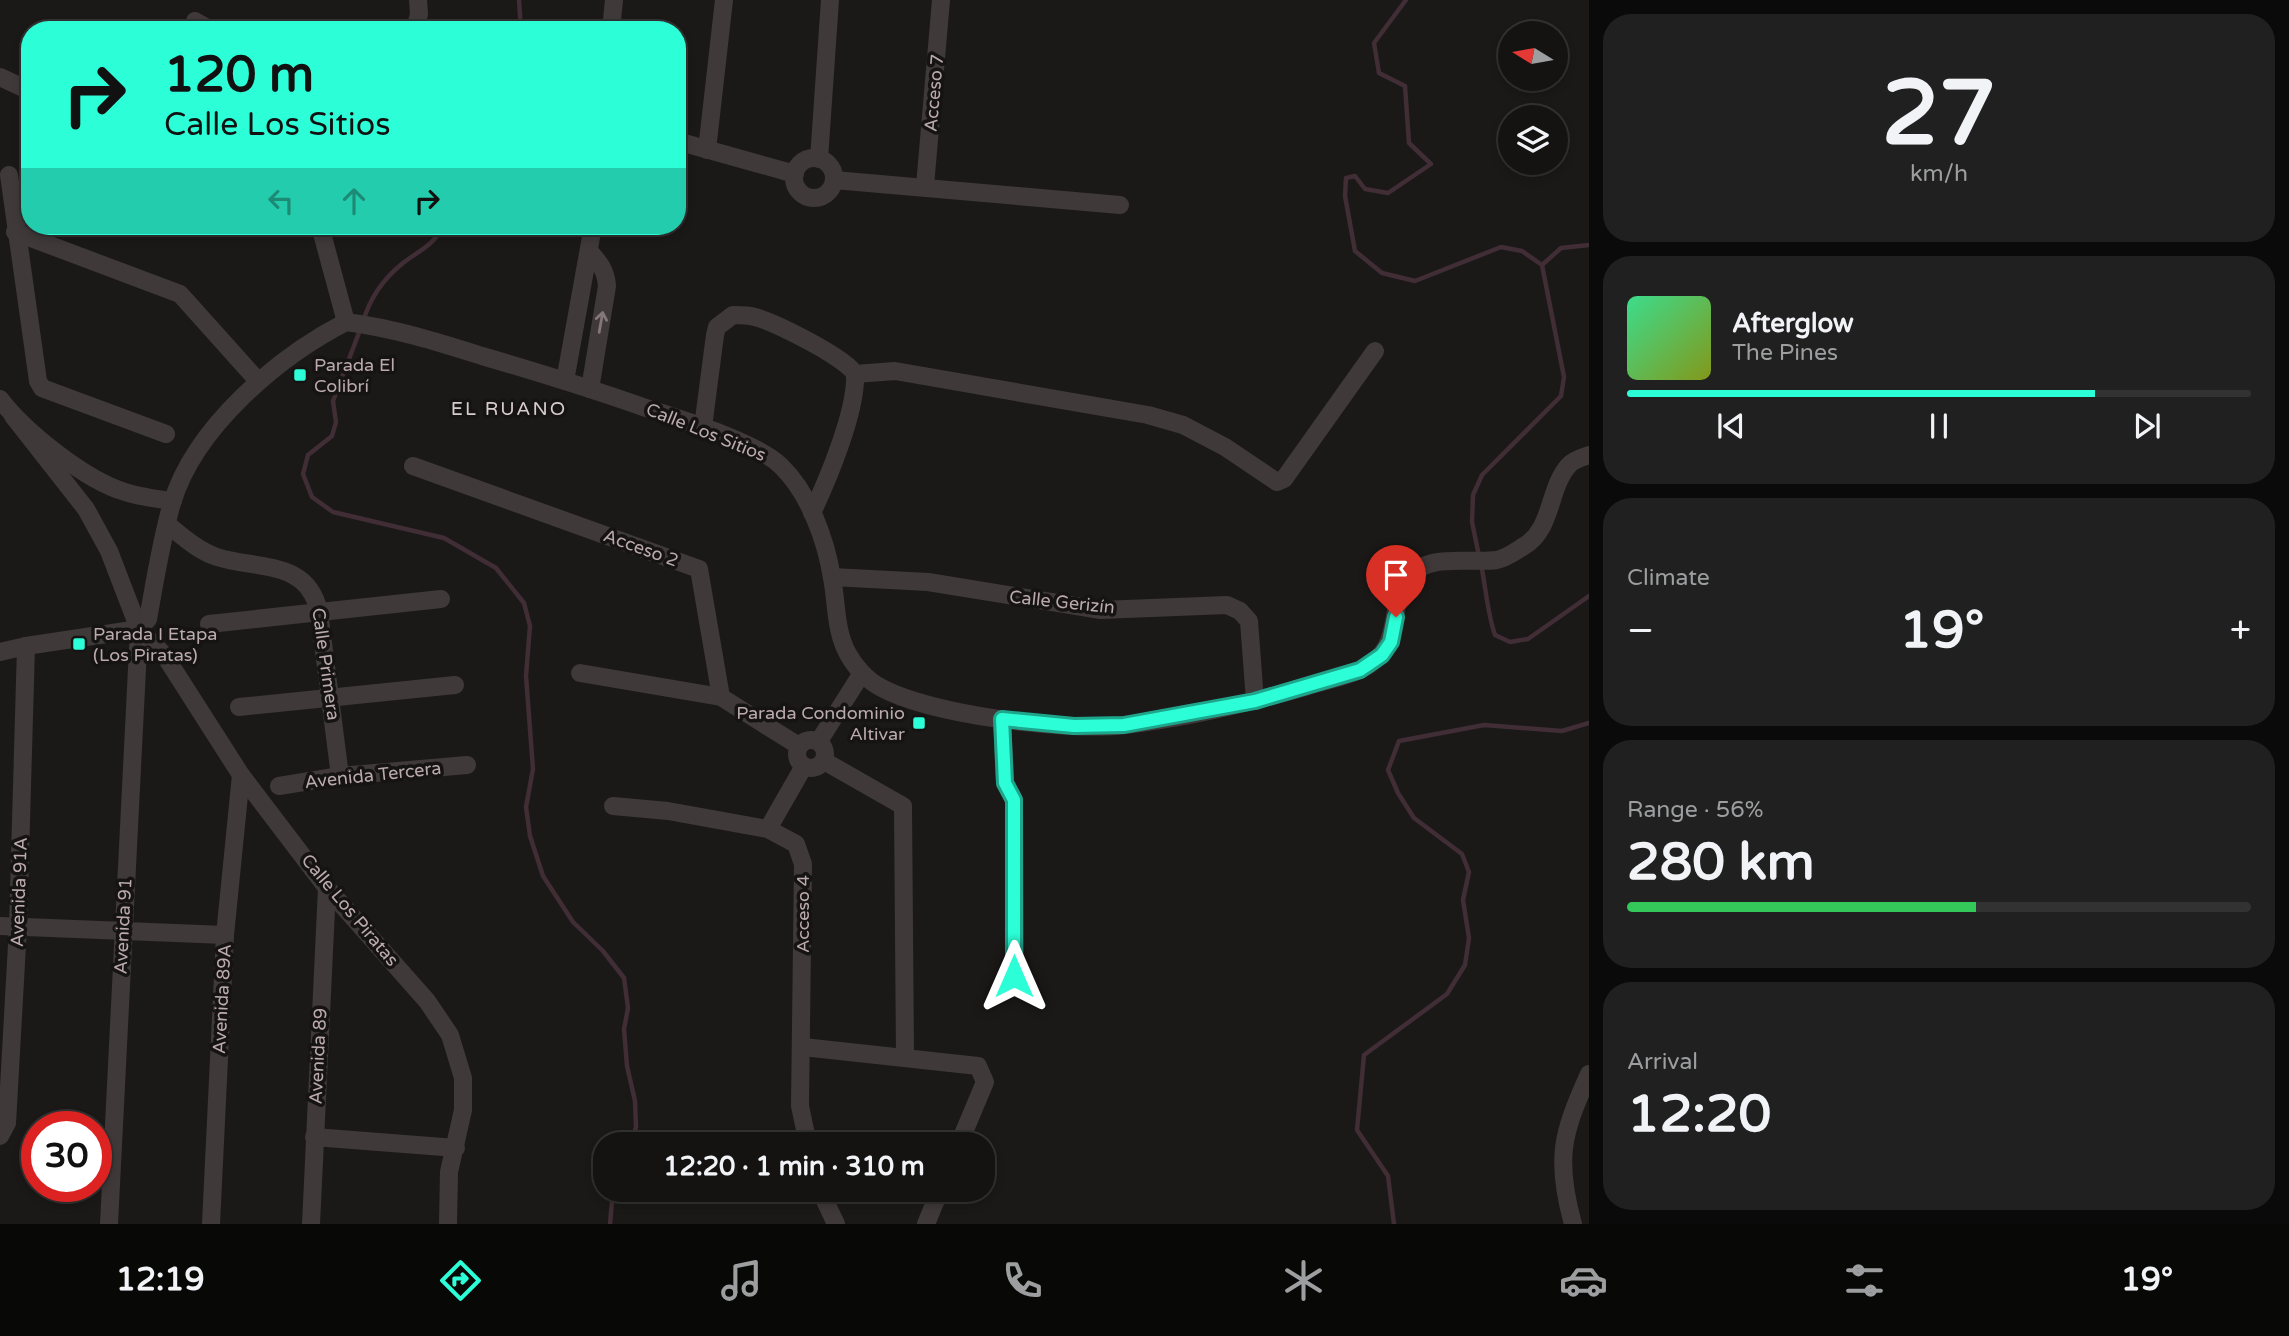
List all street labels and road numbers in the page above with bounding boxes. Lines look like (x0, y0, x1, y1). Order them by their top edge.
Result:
street label: Acceso 7 (920, 53, 948, 133)
street label: Calle Los Sitios (643, 398, 769, 466)
street label: Acceso 2 (601, 524, 681, 572)
street label: Calle Gerizín (1008, 586, 1116, 618)
street label: Calle Primera (307, 606, 345, 722)
street label: Avenida Tercera (304, 757, 442, 793)
street label: Avenida 91A (6, 837, 32, 947)
street label: Calle Los Piratas (297, 849, 403, 971)
street label: Acceso 4 (792, 875, 814, 953)
street label: Avenida 91 (109, 877, 137, 975)
street label: Avenida 89A (208, 943, 236, 1055)
street label: Avenida 89 (304, 1007, 332, 1105)

